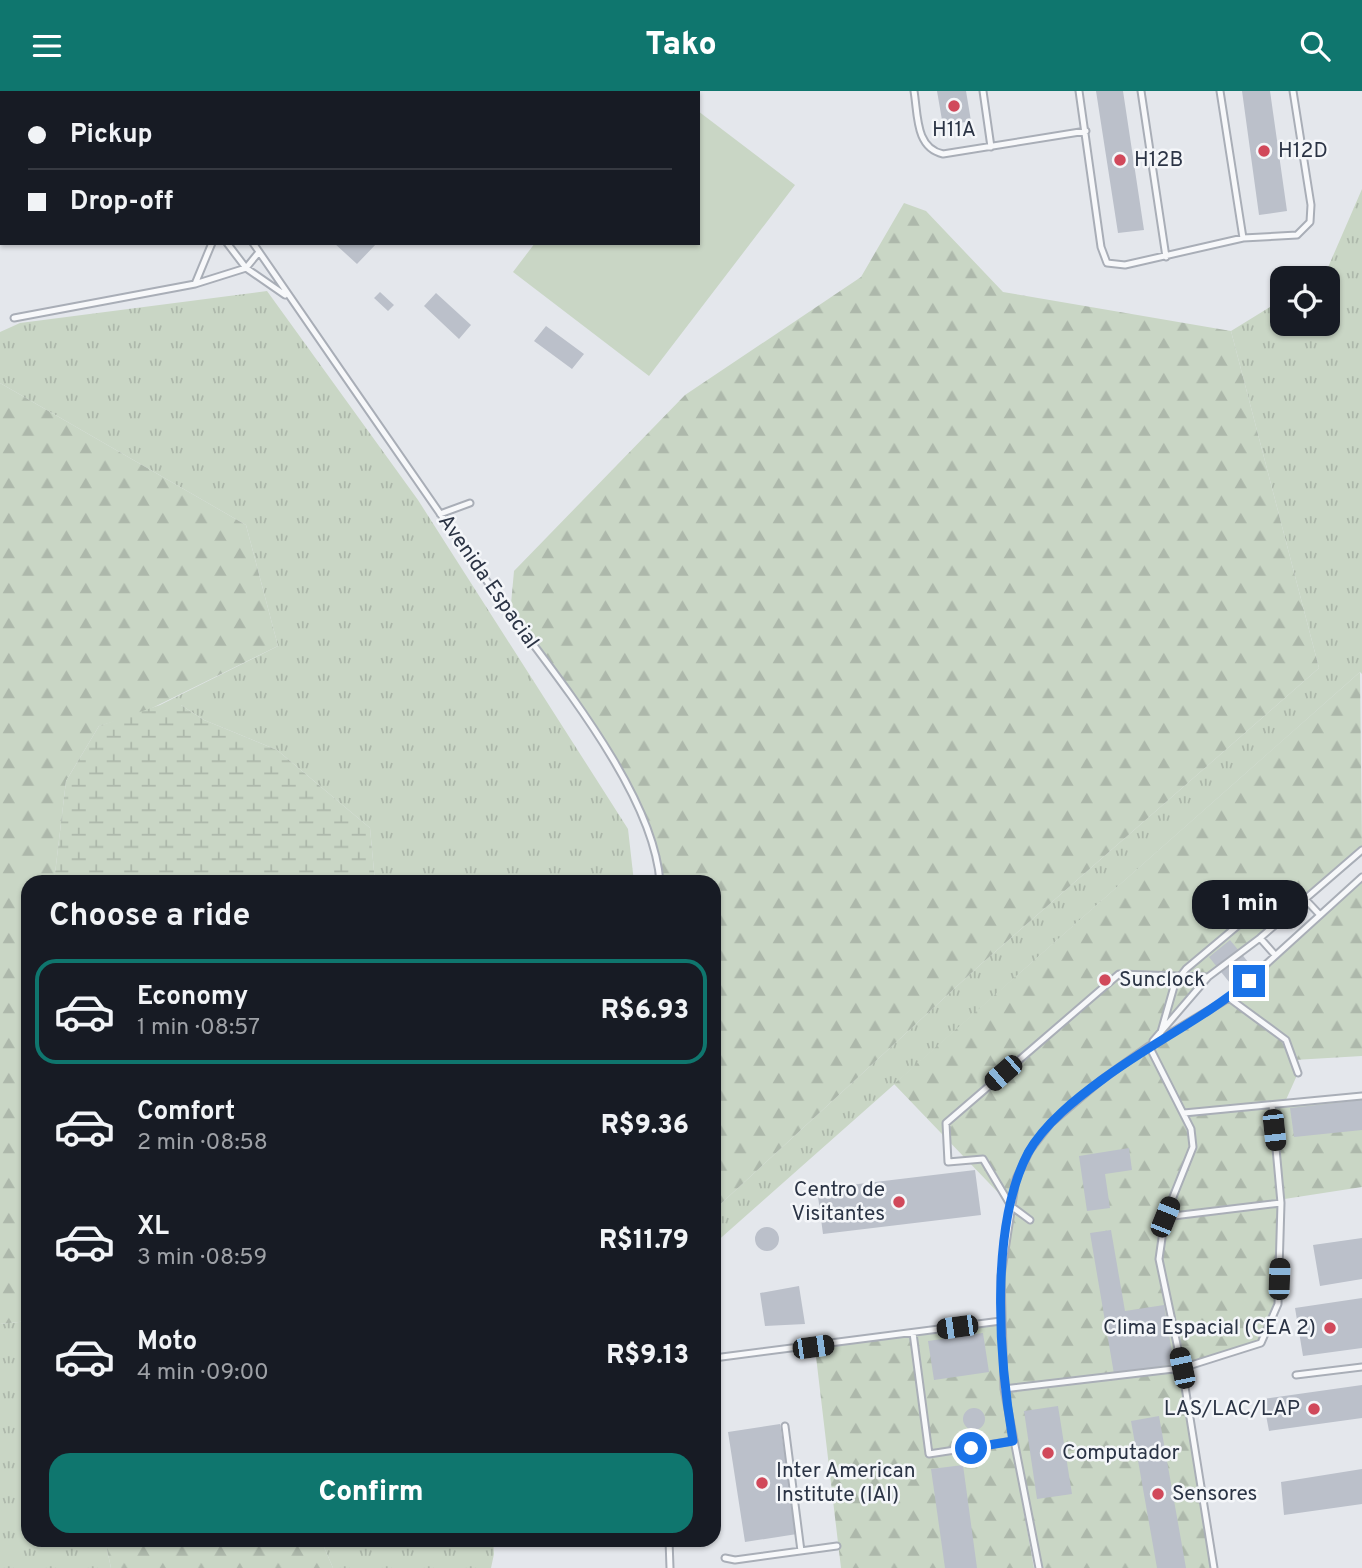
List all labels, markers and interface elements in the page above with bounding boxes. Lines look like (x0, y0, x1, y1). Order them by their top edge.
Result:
text: Tako (645, 26, 717, 66)
icon: menu (28, 27, 66, 65)
icon: search (1296, 27, 1334, 65)
marker: H11A (946, 98, 962, 114)
place label: H11A (932, 117, 976, 144)
text: Pickup (70, 119, 153, 152)
place label: H12D (1278, 138, 1328, 165)
marker: H12D (1256, 143, 1272, 159)
place label: H12B (1134, 147, 1183, 174)
marker: H12B (1112, 152, 1128, 168)
text: Drop-off (70, 186, 173, 219)
map controls (1270, 266, 1340, 336)
button: locate (1270, 266, 1340, 336)
street label: Avenida Espacial (432, 509, 544, 655)
callout: 1 min (1191, 879, 1307, 929)
text: 1 min (1222, 890, 1278, 919)
text: Choose a ride (49, 897, 250, 937)
route end (1233, 965, 1265, 997)
place label: Sunclock (1119, 967, 1205, 994)
marker: Sunclock (1097, 972, 1113, 988)
icon: car (53, 980, 116, 1043)
text: Economy (137, 981, 248, 1014)
text: R$6.93 (601, 995, 689, 1028)
text: 1 min · 08:57 (137, 1014, 260, 1043)
car (981, 1051, 1026, 1095)
icon: car (53, 1095, 116, 1158)
text: Comfort (137, 1096, 235, 1129)
car (1262, 1108, 1287, 1152)
text: R$9.36 (601, 1110, 689, 1143)
text: 2 min · 08:58 (137, 1129, 268, 1158)
place label: Centro de Visitantes (792, 1177, 885, 1228)
marker: Centro de Visitantes (891, 1194, 907, 1210)
car (1148, 1194, 1183, 1240)
icon: car (53, 1210, 116, 1273)
text: XL (137, 1211, 169, 1244)
text: R$11.79 (599, 1225, 689, 1258)
text: 3 min · 08:59 (137, 1244, 267, 1273)
car (1268, 1258, 1291, 1300)
car (935, 1314, 980, 1340)
place label: Clima Espacial (CEA 2) (1103, 1315, 1316, 1342)
marker: Clima Espacial (CEA 2) (1322, 1320, 1338, 1336)
icon: car (53, 1325, 116, 1388)
text: Moto (137, 1326, 197, 1359)
car (791, 1334, 836, 1360)
text: R$9.13 (606, 1340, 689, 1373)
car (1168, 1345, 1197, 1391)
text: 4 min · 09:00 (137, 1359, 269, 1388)
place label: LAS/LAC/LAP (1164, 1396, 1300, 1423)
marker: LAS/LAC/LAP (1306, 1401, 1322, 1417)
route start (955, 1432, 987, 1464)
place label: Computador (1062, 1440, 1180, 1467)
marker: Computador (1040, 1445, 1056, 1461)
button: Confirm (49, 1453, 693, 1533)
place label: Inter American Institute (IAI) (776, 1458, 916, 1509)
marker: Inter American Institute (IAI) (754, 1475, 770, 1491)
place label: Sensores (1172, 1481, 1257, 1508)
marker: Sensores (1150, 1486, 1166, 1502)

